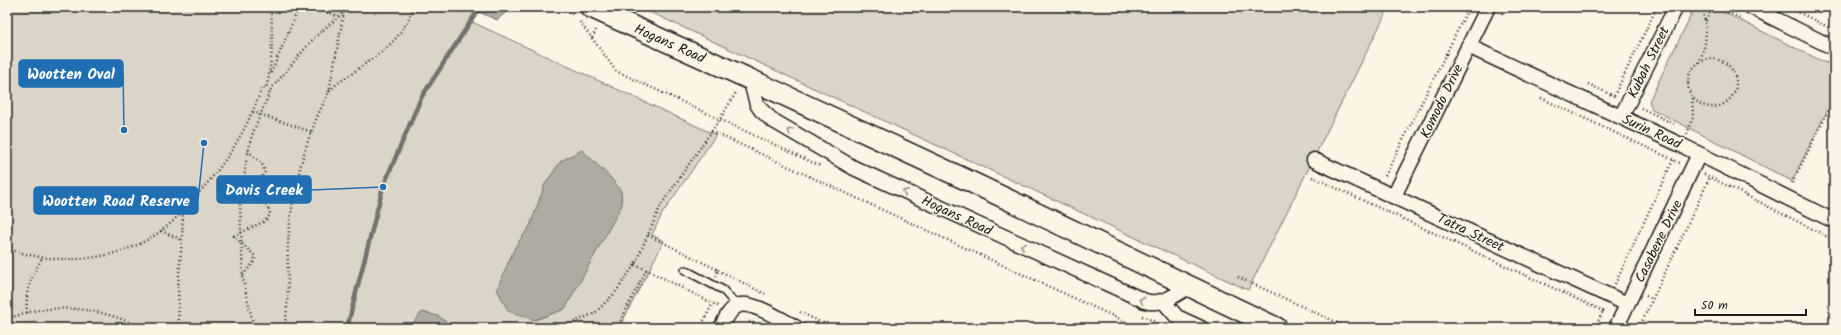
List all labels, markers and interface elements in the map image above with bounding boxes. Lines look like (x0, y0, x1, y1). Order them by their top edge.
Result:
street label: Hogans Road (630, 18, 710, 70)
street label: Kubah Street (1622, 22, 1676, 102)
callout: Wootten Oval (19, 60, 123, 87)
street label: Komodo Drive (1414, 60, 1470, 142)
text: Wootten Oval (27, 63, 115, 87)
street label: Surin Road (1618, 109, 1686, 156)
one-way arrow (787, 128, 794, 136)
callout: Davis Creek (217, 176, 311, 203)
text: Davis Creek (225, 179, 303, 203)
callout: Wootten Road Reserve (34, 187, 198, 214)
one-way arrow (902, 189, 909, 197)
text: Wootten Road Reserve (42, 190, 190, 214)
street label: Hogans Road (917, 190, 997, 242)
street label: Casabene Drive (1629, 196, 1689, 287)
street label: Tatra Street (1433, 208, 1508, 258)
one-way arrow (1020, 243, 1028, 251)
scale bar (1695, 291, 1806, 317)
one-way arrow (1138, 296, 1145, 304)
text: 50 m (1701, 296, 1728, 315)

